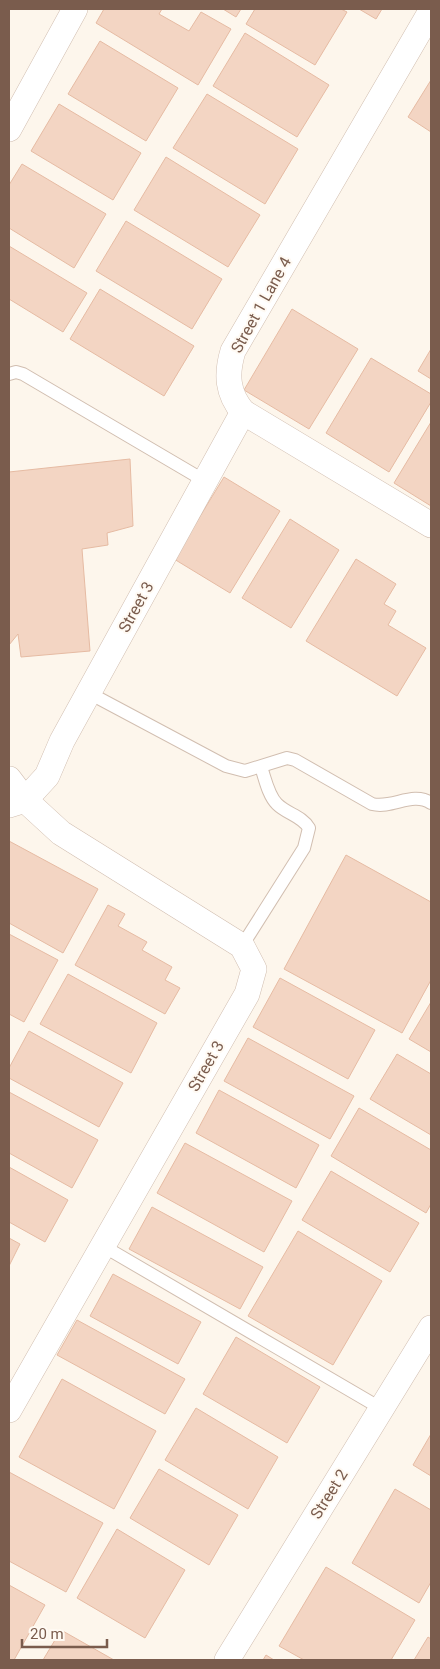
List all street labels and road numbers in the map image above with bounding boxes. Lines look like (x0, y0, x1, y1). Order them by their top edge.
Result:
street label: Street 1 Lane 4 (227, 254, 295, 356)
street label: Street 3 (114, 578, 158, 636)
street label: Street 3 (184, 1037, 228, 1095)
street label: Street 2 (306, 1466, 352, 1522)

